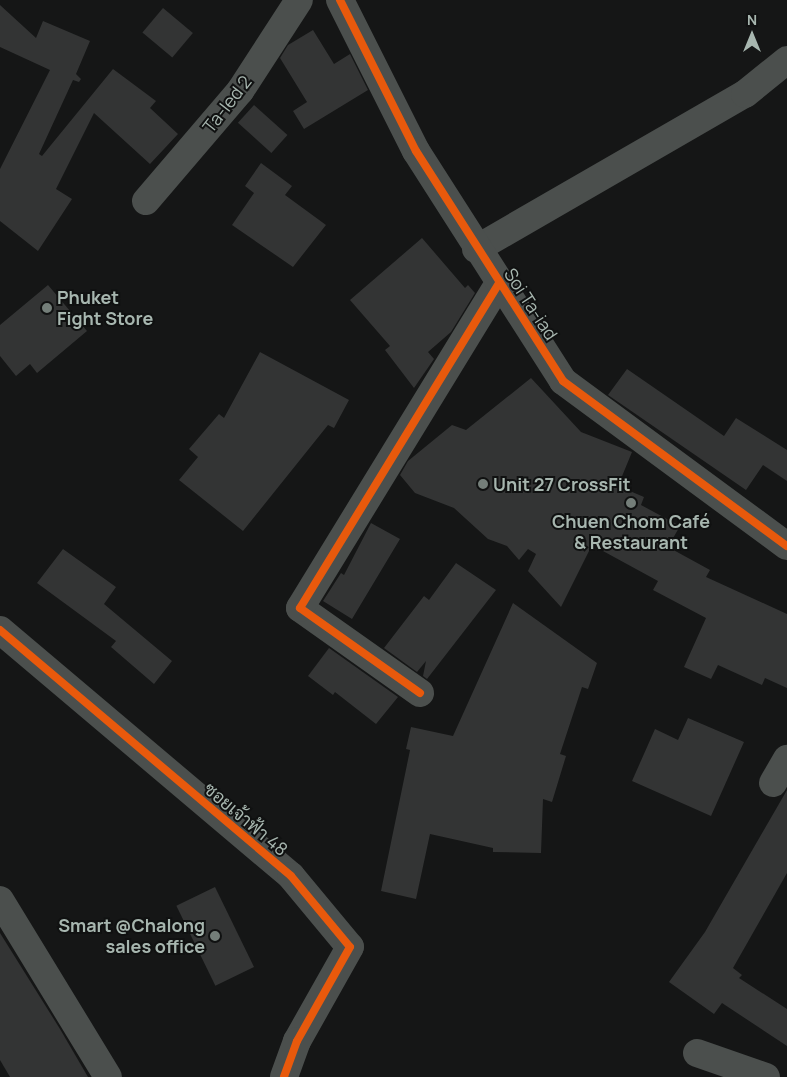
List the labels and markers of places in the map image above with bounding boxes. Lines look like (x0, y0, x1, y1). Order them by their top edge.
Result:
place label: Phuket Fight Store (57, 287, 153, 330)
marker: Phuket Fight Store (41, 302, 53, 314)
place label: Unit 27 CrossFit (493, 473, 631, 495)
marker: Unit 27 CrossFit (477, 478, 489, 490)
marker: Chuen Chom Café & Restaurant (625, 497, 637, 509)
place label: Chuen Chom Café & Restaurant (552, 511, 710, 554)
place label: Smart @Chalong sales office (58, 915, 205, 958)
marker: Smart @Chalong sales office (209, 930, 221, 942)

